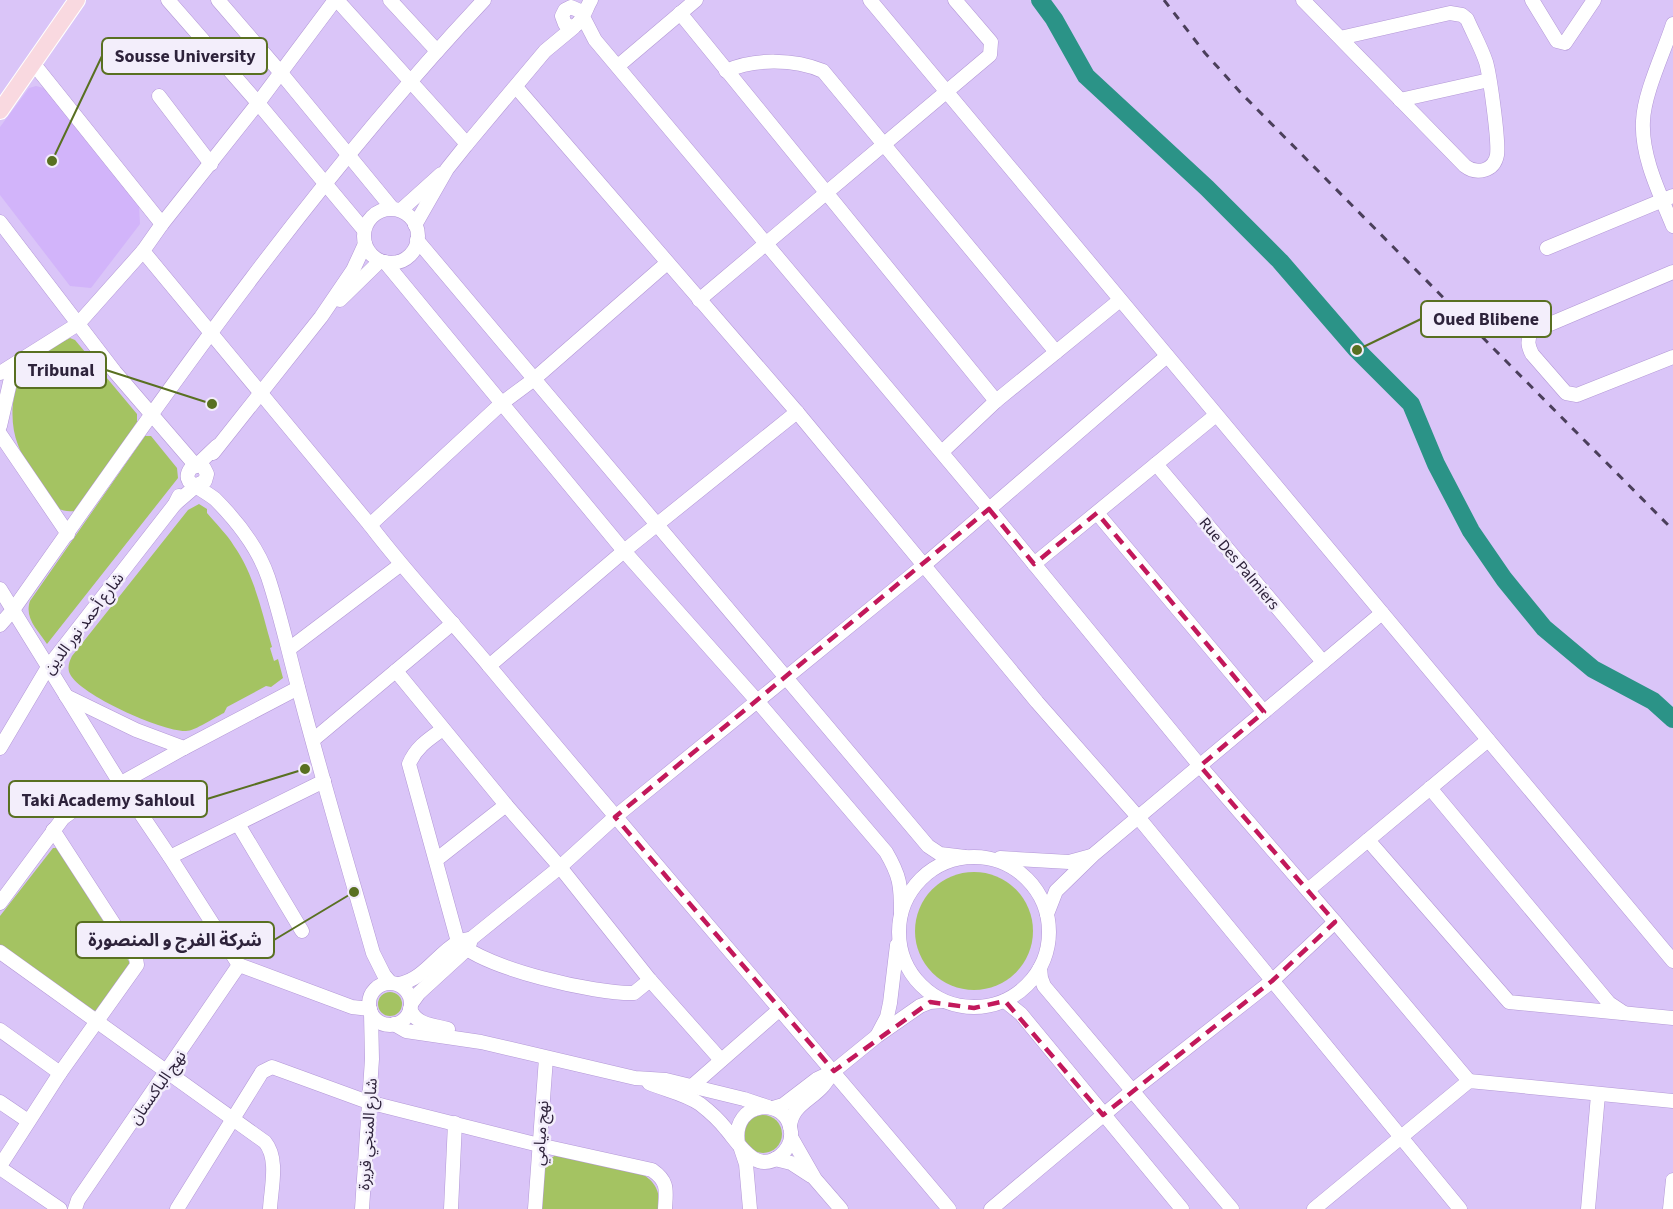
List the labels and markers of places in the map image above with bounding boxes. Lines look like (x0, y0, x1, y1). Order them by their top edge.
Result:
callout: Sousse University (102, 38, 267, 74)
callout: Oued Blibene (1421, 301, 1551, 337)
callout: Tribunal (15, 352, 106, 388)
callout: Taki Academy Sahloul (9, 781, 207, 817)
callout: شركة الفرج و المنصورة (76, 922, 274, 958)

